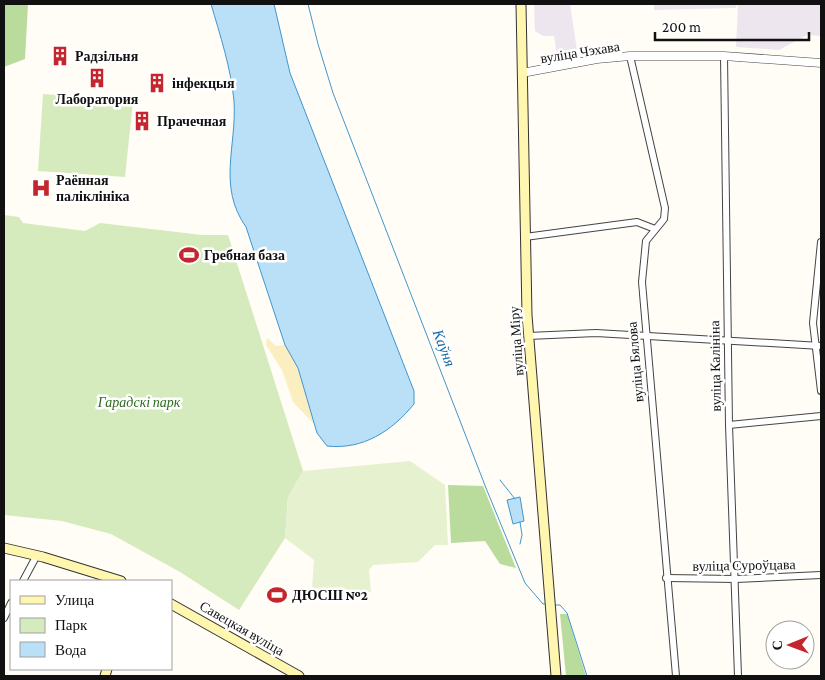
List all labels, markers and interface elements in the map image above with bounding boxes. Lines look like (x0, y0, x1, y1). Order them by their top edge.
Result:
scale bar (655, 10, 809, 42)
text: 200 m (662, 19, 701, 35)
street label: вуліца Чэхава (539, 38, 622, 66)
building icon: Радзільня (49, 45, 71, 67)
place label: Радзільня (75, 48, 139, 64)
building icon: Лаборатория (86, 67, 108, 89)
building icon: інфекцыя (146, 72, 168, 94)
place label: інфекцыя (172, 75, 235, 91)
place label: Лаборатория (56, 91, 139, 107)
building icon: Прачечная (131, 110, 153, 132)
place label: Прачечная (157, 113, 227, 129)
place label: Раённая паліклініка (56, 172, 130, 204)
hospital icon: Раённая паліклініка (30, 177, 52, 199)
sports icon: Гребная база (178, 244, 200, 266)
place label: Гребная база (204, 247, 285, 263)
street label: вуліца Міру (506, 306, 526, 376)
street label: вуліца Калініна (706, 319, 724, 412)
street label: вуліца Бялова (623, 320, 646, 403)
water label: Каўня (429, 326, 458, 369)
park label: Гарадскі парк (97, 394, 181, 410)
street label: вуліца Суроўцава (692, 556, 796, 574)
legend (10, 580, 172, 670)
sports icon: ДЮСШ №2 (266, 584, 288, 606)
place label: ДЮСШ №2 (292, 587, 368, 603)
text: Улица (55, 592, 94, 608)
street label: Савецкая вуліца (197, 597, 288, 659)
text: Парк (55, 617, 88, 633)
north arrow (765, 620, 815, 670)
text: С (769, 640, 785, 650)
text: Вода (55, 642, 87, 658)

